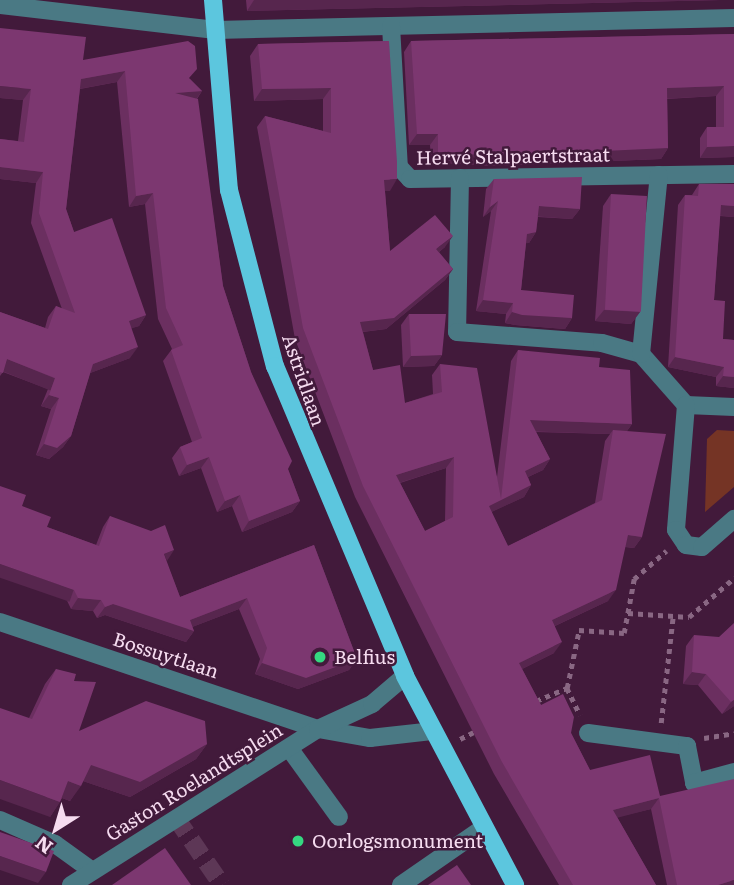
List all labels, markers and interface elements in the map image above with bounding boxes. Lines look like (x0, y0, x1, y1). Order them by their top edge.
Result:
street label: Hervé Stalpaertstraat (416, 143, 610, 169)
street label: Astridlaan (278, 331, 330, 429)
street label: Bossuytlaan (110, 627, 222, 683)
place label: Belfius (334, 646, 395, 668)
marker: Belfius (312, 649, 328, 665)
street label: Gaston Roelandtsplein (101, 718, 287, 846)
north arrow (21, 794, 91, 864)
text: N (29, 830, 58, 862)
place label: Oorlogsmonument (312, 830, 483, 852)
marker: Oorlogsmonument (290, 833, 306, 849)

